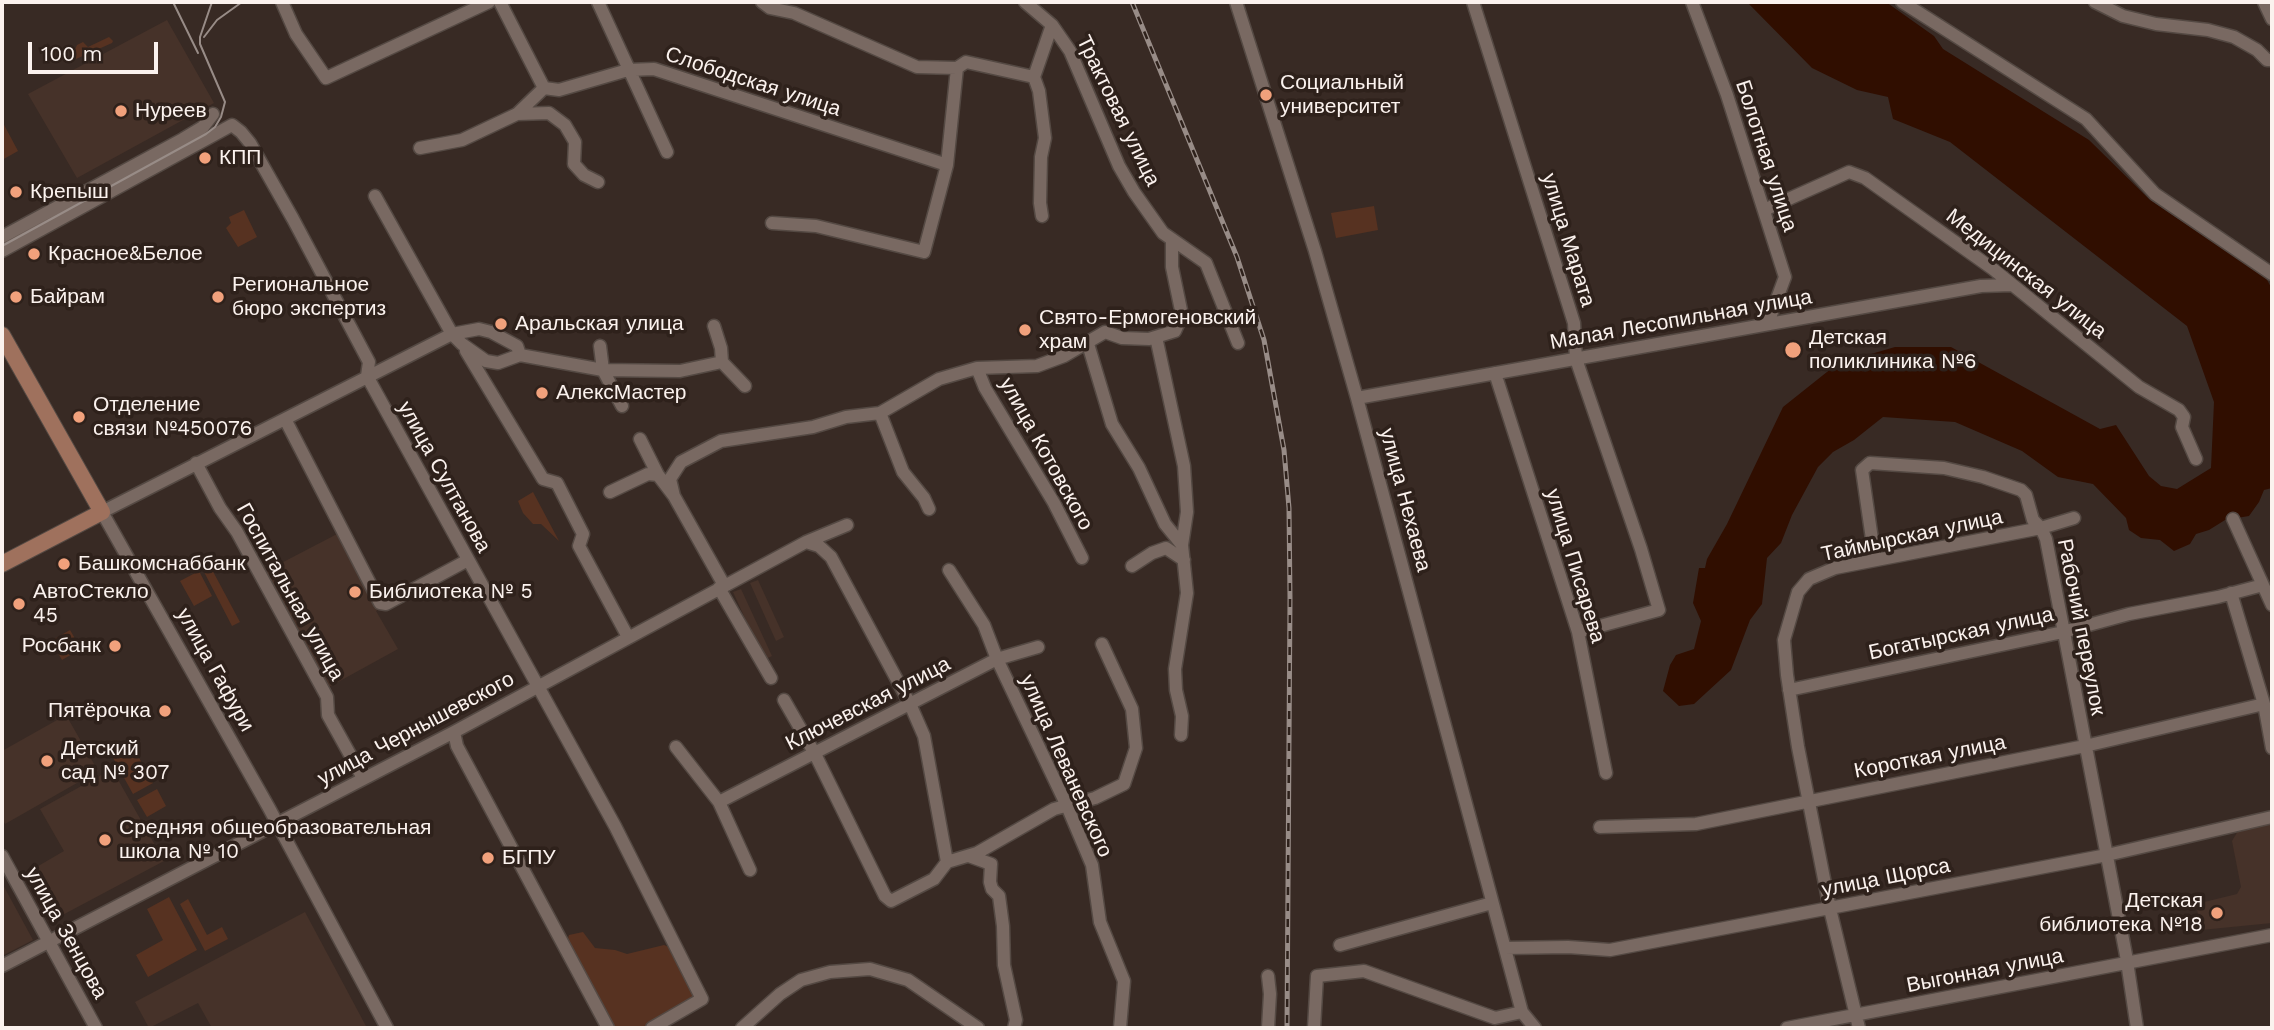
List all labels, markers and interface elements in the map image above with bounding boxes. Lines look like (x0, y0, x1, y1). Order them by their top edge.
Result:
scale bar (32, 28, 161, 72)
street label: Трактовая улица (1071, 32, 1165, 190)
text: 100 m (41, 41, 103, 66)
street label: Слободская улица (662, 42, 844, 122)
place label: Социальный университет (1280, 70, 1404, 120)
street label: Болотная улица (1730, 77, 1802, 235)
marker: Социальный университет (1258, 87, 1274, 103)
place label: Нуреев (135, 98, 207, 124)
marker: Нуреев (113, 103, 129, 119)
place label: КПП (219, 145, 261, 171)
marker: КПП (197, 150, 213, 166)
street label: улица Марата (1536, 170, 1600, 310)
place label: Крепыш (30, 179, 109, 205)
marker: Крепыш (8, 184, 24, 200)
street label: Медицинская улица (1941, 204, 2111, 344)
place label: Красное&Белое (48, 241, 203, 267)
marker: Красное&Белое (26, 246, 42, 262)
place label: Региональное бюро экспертиз (232, 272, 386, 322)
place label: Байрам (30, 284, 105, 310)
street label: Малая Лесопильная улица (1548, 285, 1814, 355)
marker: Байрам (8, 289, 24, 305)
marker: Региональное бюро экспертиз (210, 289, 226, 305)
place label: Свято-Ермогеновский храм (1039, 305, 1256, 355)
place label: Аральская улица (515, 311, 684, 337)
marker: Аральская улица (493, 316, 509, 332)
marker: Свято-Ермогеновский храм (1017, 322, 1033, 338)
place label: Детская поликлиника №6 (1809, 325, 1977, 375)
marker: Детская поликлиника №6 (1783, 340, 1803, 360)
street label: улица Котовского (994, 373, 1098, 535)
place label: АлексМастер (556, 380, 687, 406)
marker: АлексМастер (534, 385, 550, 401)
place label: Отделение связи №450076 (93, 392, 252, 442)
street label: улица Султанова (392, 397, 496, 557)
marker: Отделение связи №450076 (71, 409, 87, 425)
street label: улица Нехаева (1374, 426, 1436, 574)
street label: улица Писарева (1540, 486, 1610, 646)
street label: Госпитальная улица (231, 499, 349, 685)
street label: Таймырская улица (1819, 504, 2005, 568)
street label: Рабочий переулок (2052, 537, 2110, 717)
place label: Башкомснаббанк (78, 551, 246, 577)
marker: Башкомснаббанк (56, 556, 72, 572)
place label: АвтоСтекло 45 (33, 579, 149, 629)
place label: Библиотека № 5 (369, 579, 533, 605)
marker: Библиотека № 5 (347, 584, 363, 600)
marker: АвтоСтекло 45 (11, 596, 27, 612)
street label: Богатырская улица (1866, 602, 2056, 666)
street label: улица Гафури (171, 604, 259, 736)
place label: Росбанк (22, 633, 101, 659)
marker: Росбанк (107, 638, 123, 654)
street label: Ключевская улица (781, 652, 955, 756)
street label: улица Чернышевского (313, 666, 519, 792)
street label: улица Леваневского (1014, 671, 1118, 861)
place label: Пятёрочка (48, 698, 151, 724)
marker: Пятёрочка (157, 703, 173, 719)
street label: Короткая улица (1852, 730, 2008, 784)
place label: Детский сад № 307 (61, 736, 169, 786)
marker: Детский сад № 307 (39, 753, 55, 769)
place label: Средняя общеобразовательная школа № 10 (119, 815, 431, 865)
marker: Средняя общеобразовательная школа № 10 (97, 832, 113, 848)
place label: БГПУ (502, 845, 556, 871)
marker: БГПУ (480, 850, 496, 866)
street label: улица Щорса (1820, 853, 1952, 903)
street label: улица Зенцова (19, 863, 113, 1003)
place label: Детская библиотека №18 (2039, 888, 2203, 938)
marker: Детская библиотека №18 (2209, 905, 2225, 921)
street label: Выгонная улица (1905, 943, 2065, 999)

